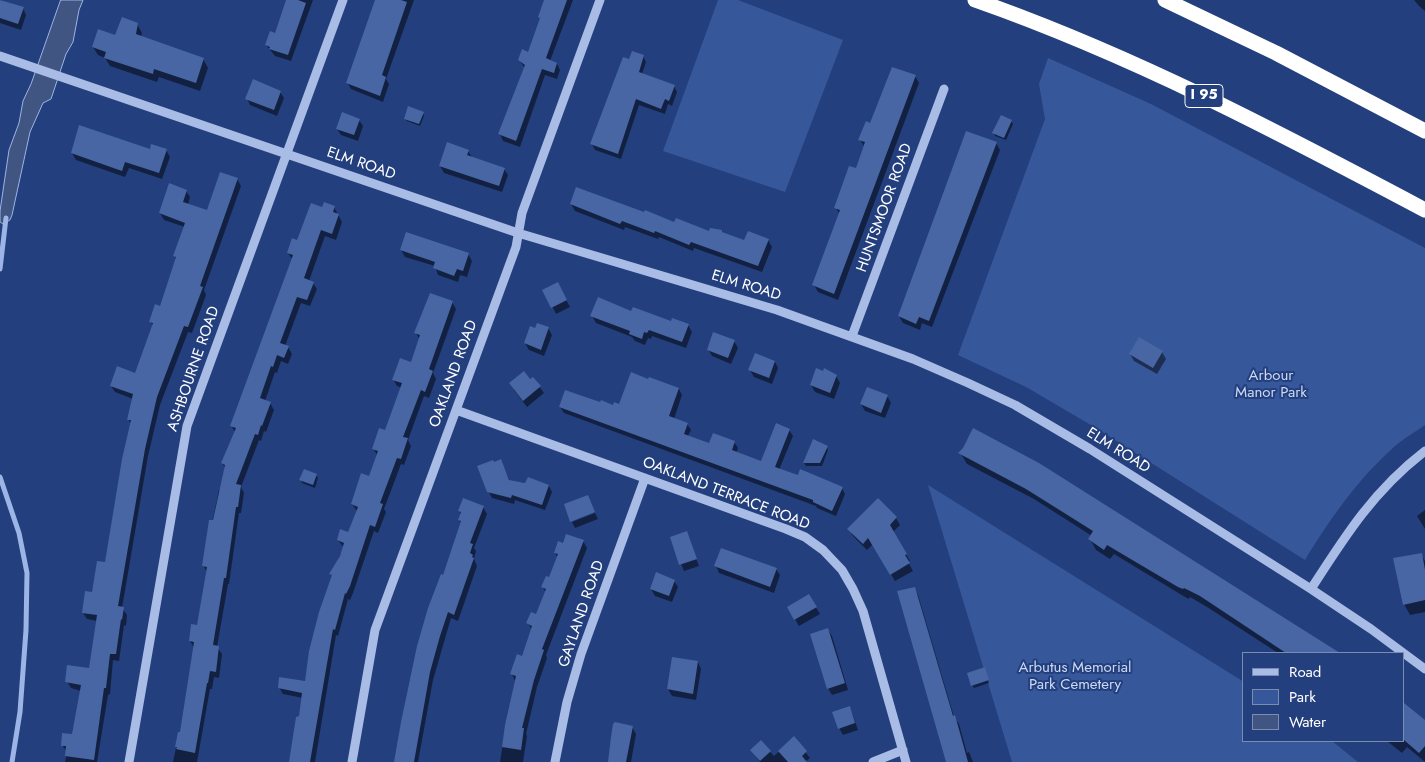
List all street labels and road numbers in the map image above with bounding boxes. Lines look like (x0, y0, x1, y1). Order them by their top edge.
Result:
road number: I 95 (1185, 84, 1223, 108)
street label: HUNTSMOOR ROAD (853, 141, 917, 275)
street label: ELM ROAD (324, 144, 398, 184)
street label: ELM ROAD (709, 267, 783, 305)
street label: ASHBOURNE ROAD (164, 304, 224, 434)
street label: OAKLAND ROAD (426, 318, 482, 430)
street label: ELM ROAD (1083, 424, 1153, 478)
street label: OAKLAND TERRACE ROAD (640, 454, 812, 534)
street label: GAYLAND ROAD (555, 558, 609, 670)

